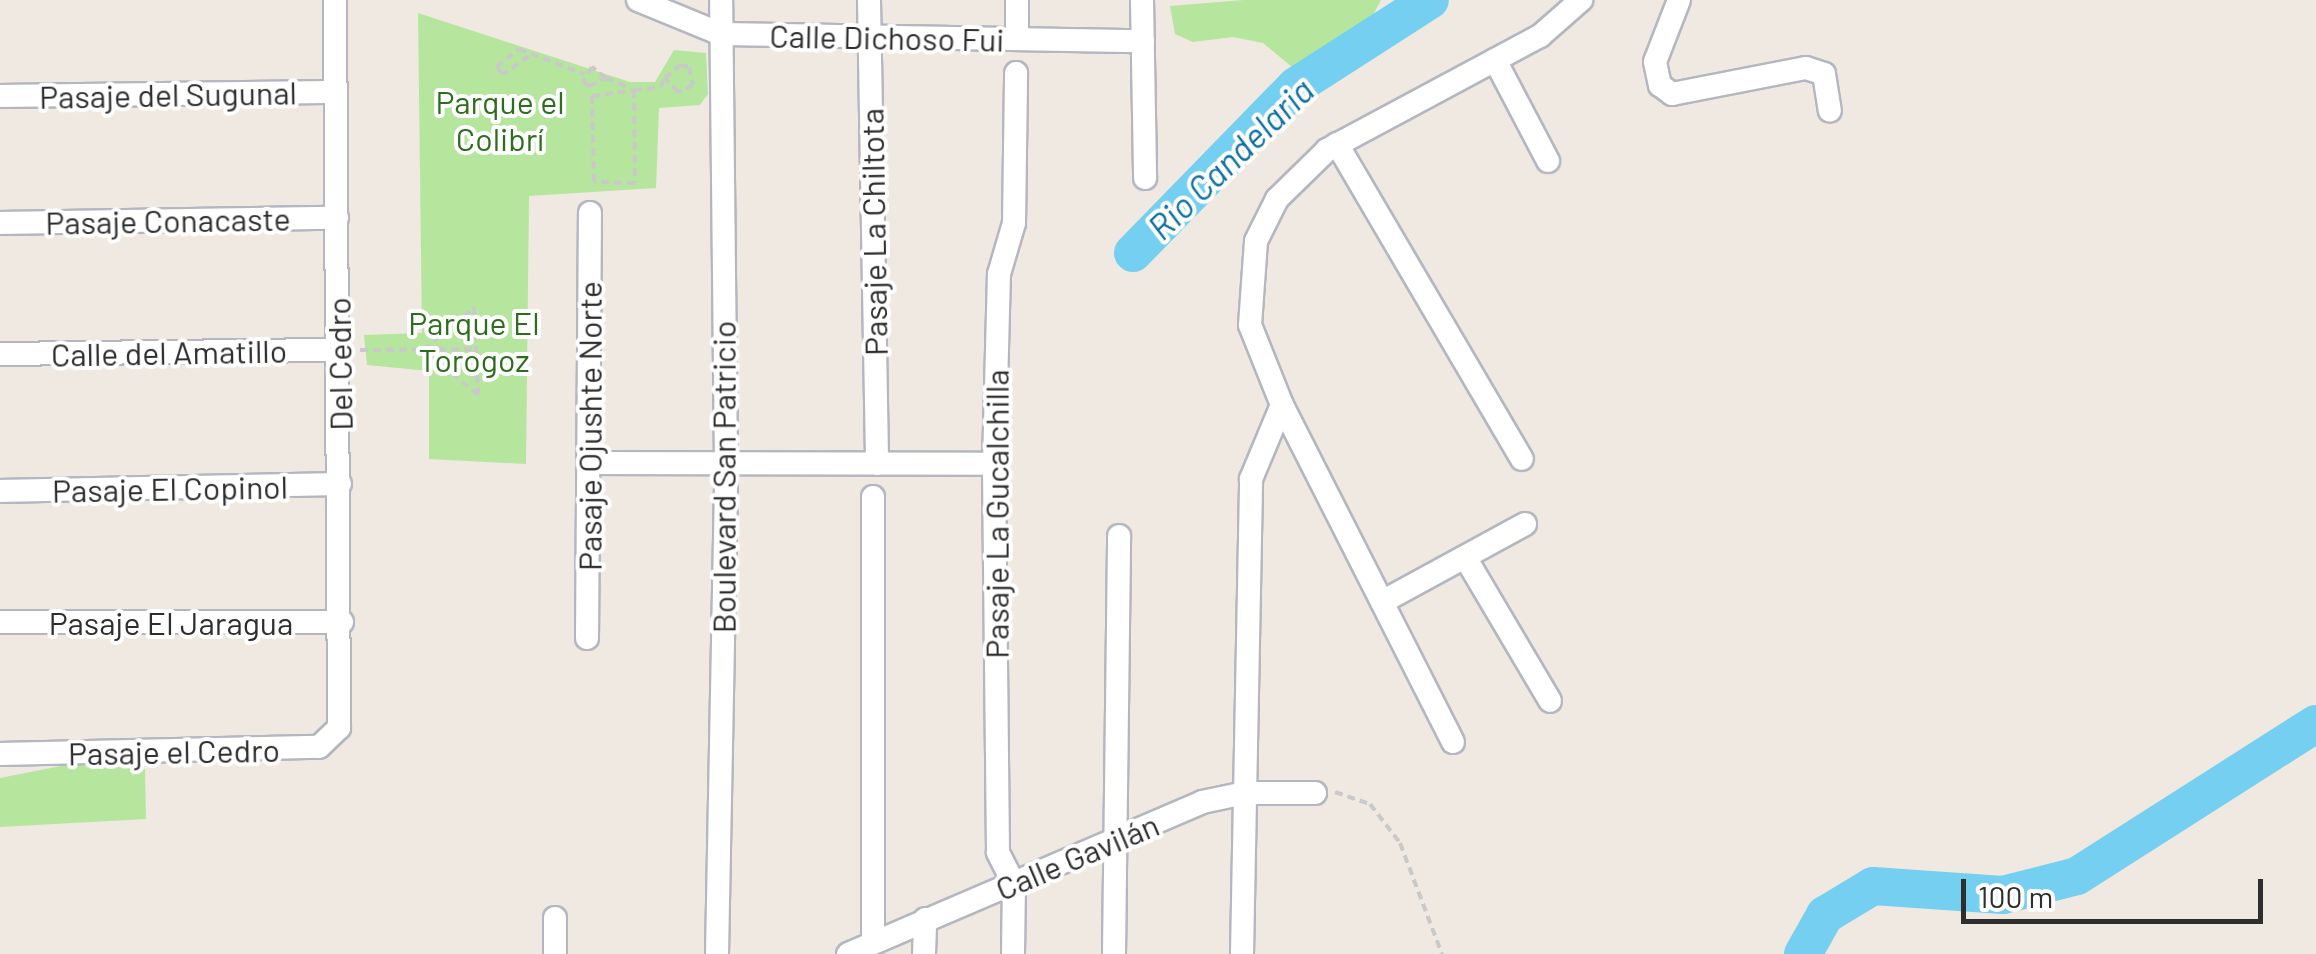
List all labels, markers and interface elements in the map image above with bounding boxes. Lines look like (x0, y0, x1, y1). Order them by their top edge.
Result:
street label: Calle Dichoso Fui (769, 16, 1005, 58)
water label: Rio Candelaria (1138, 69, 1322, 247)
street label: Pasaje del Sugunal (39, 73, 297, 115)
park label: Parque el Colibrí (435, 83, 565, 158)
street label: Pasaje La Chiltota (852, 108, 894, 356)
street label: Pasaje Conacaste (45, 199, 291, 241)
street label: Pasaje Ojushte Norte (570, 281, 608, 571)
street label: Del Cedro (319, 297, 359, 431)
park label: Parque El Torogoz (408, 304, 540, 379)
street label: Boulevard San Patricio (704, 321, 742, 633)
street label: Calle del Amatillo (51, 331, 287, 373)
street label: Pasaje La Gucalchilla (977, 369, 1015, 659)
street label: Pasaje El Copinol (52, 467, 288, 509)
street label: Pasaje El Jaragua (49, 603, 293, 641)
street label: Pasaje el Cedro (68, 730, 280, 772)
street label: Calle Gavilán (990, 804, 1164, 908)
scale bar (1966, 859, 2268, 921)
text: 100 m (1978, 878, 2053, 914)

